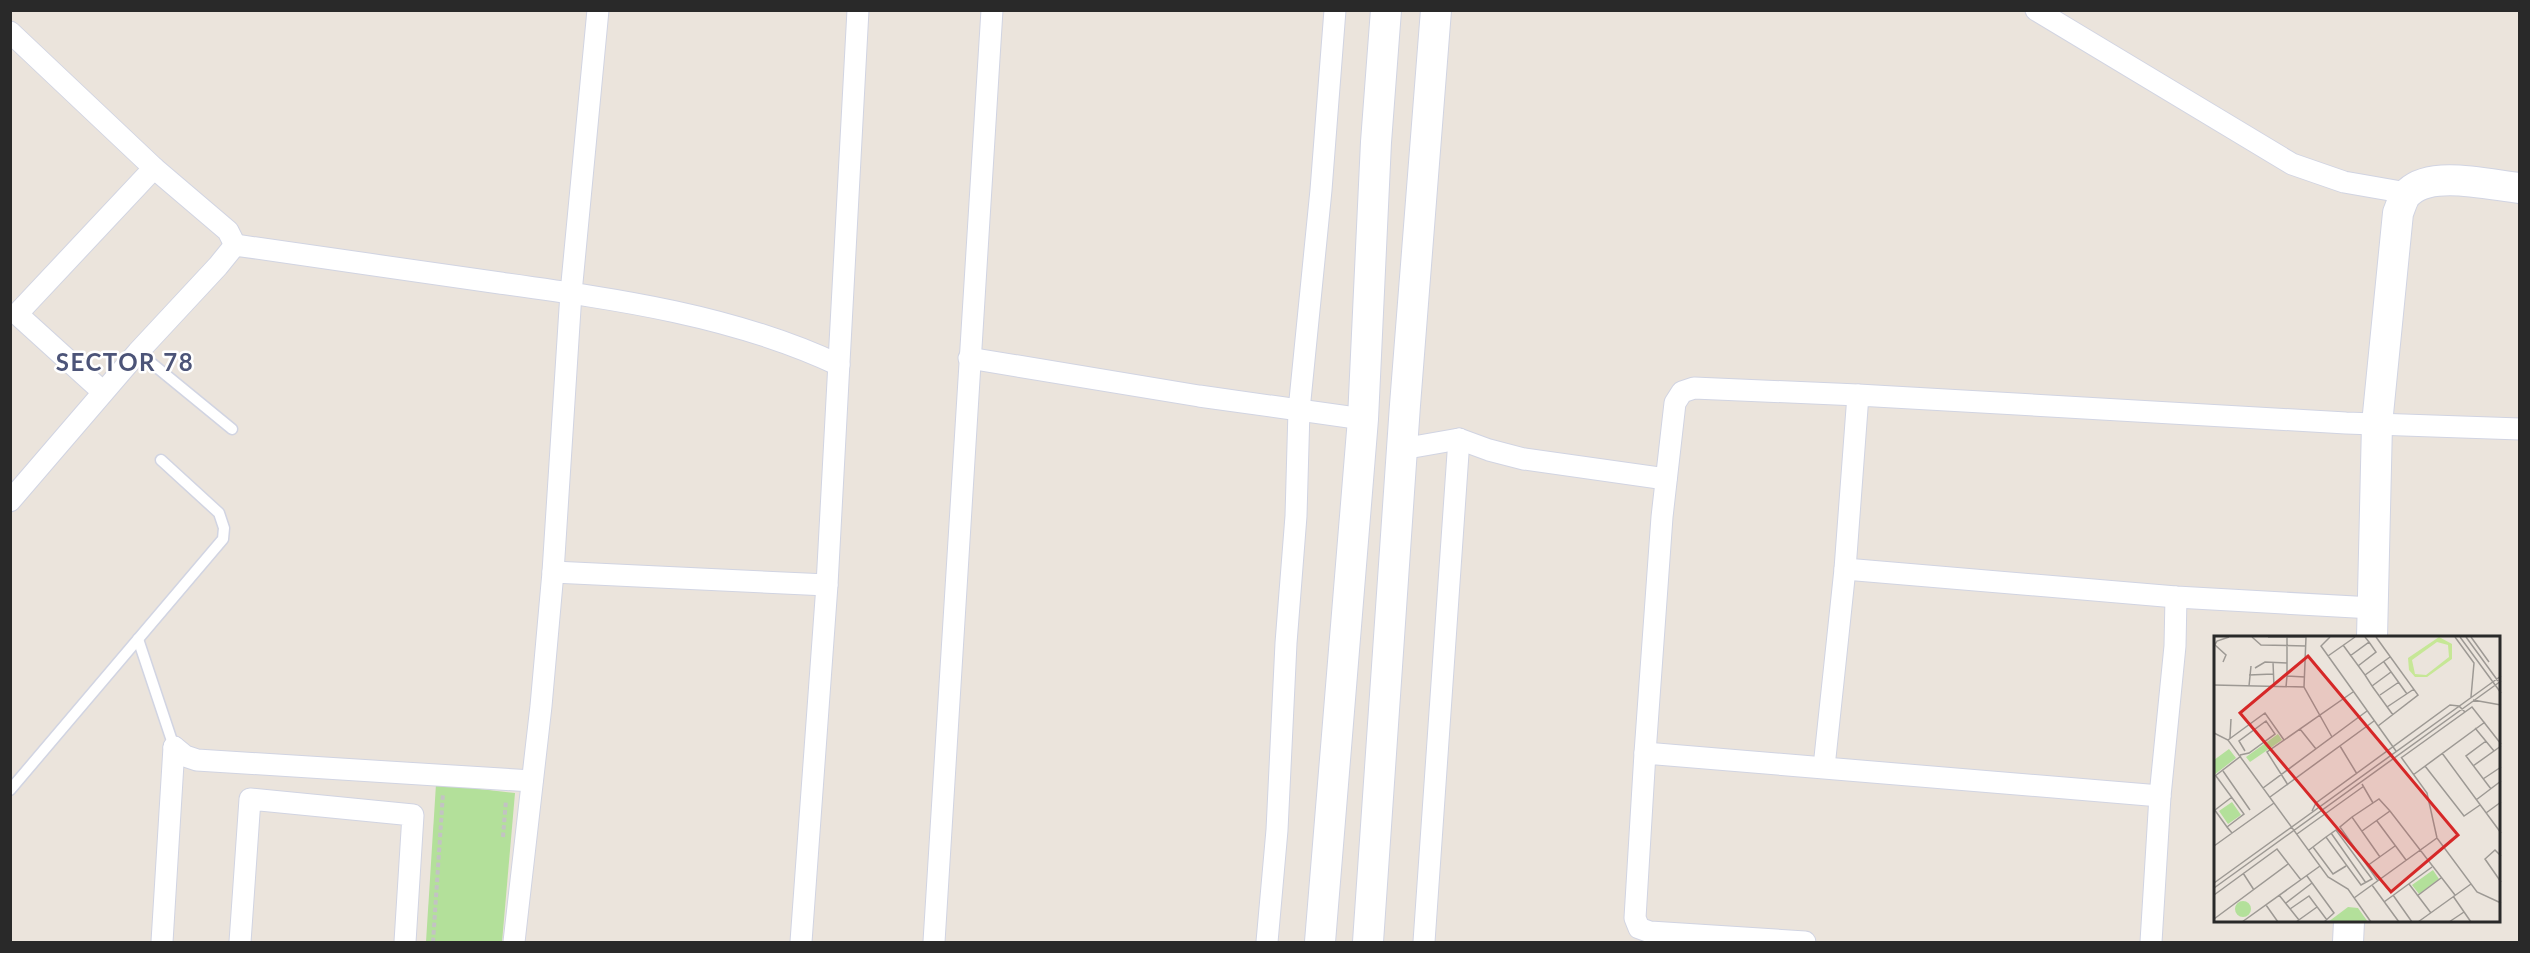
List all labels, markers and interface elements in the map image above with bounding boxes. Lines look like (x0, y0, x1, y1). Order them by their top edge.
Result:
district label: SECTOR 78 (56, 347, 194, 376)
inset map (2214, 636, 2500, 923)

